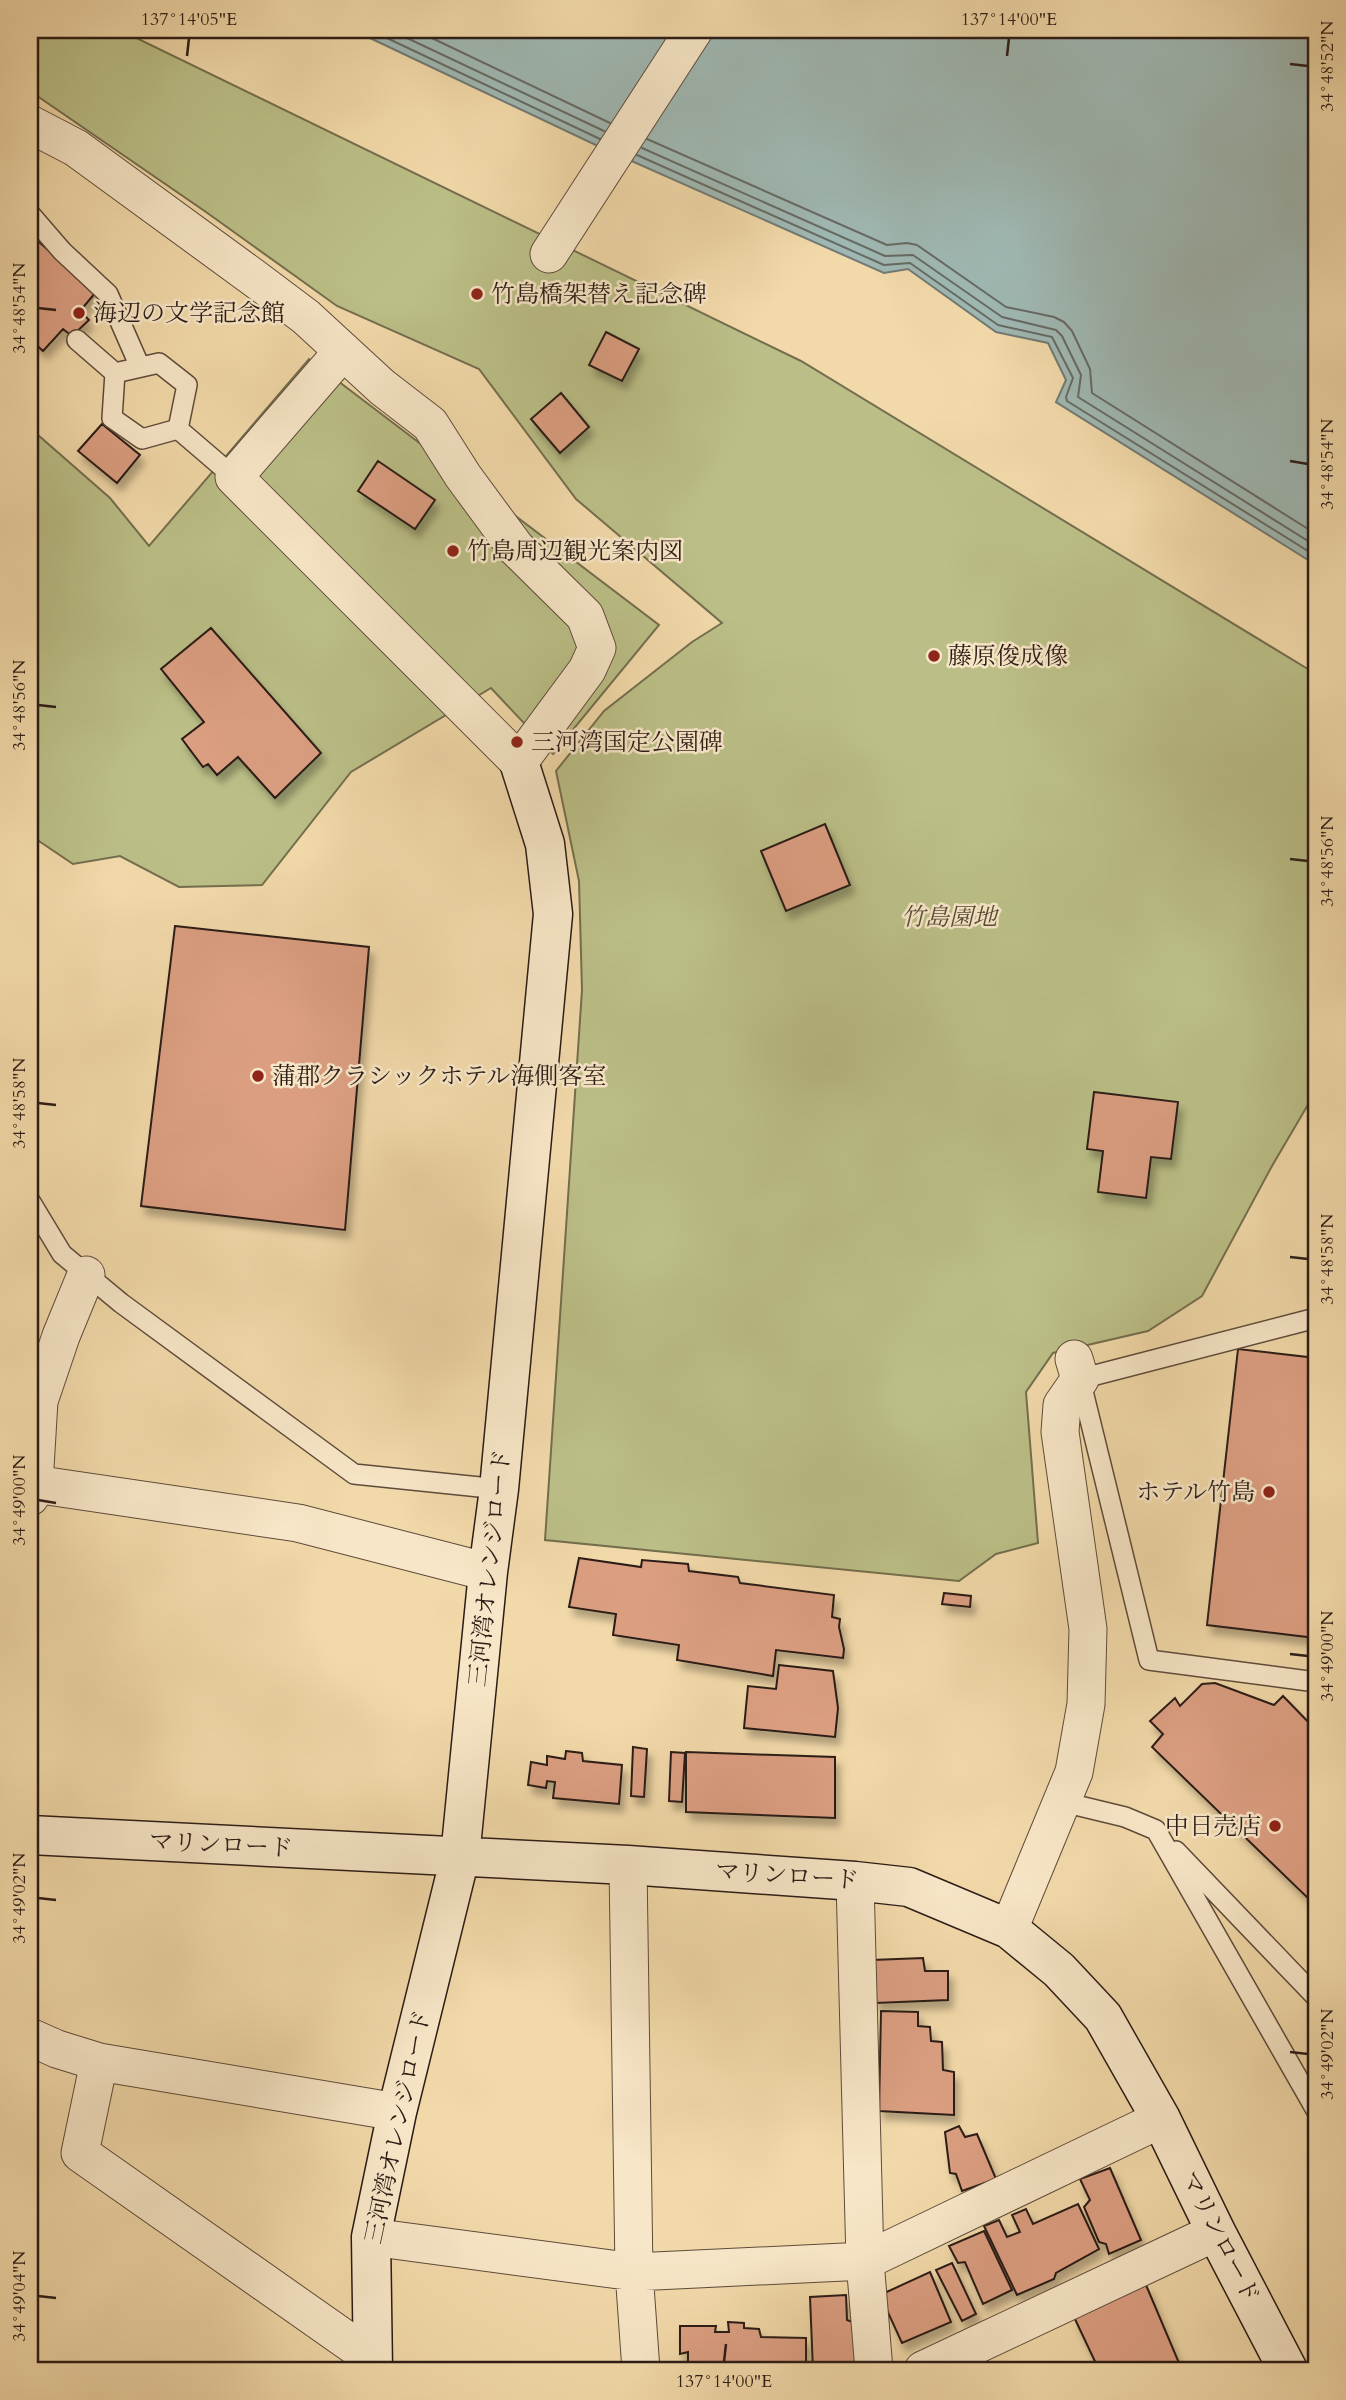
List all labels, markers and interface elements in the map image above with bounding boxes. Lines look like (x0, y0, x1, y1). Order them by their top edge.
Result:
text: 137°14'05"E (141, 7, 237, 32)
text: 137°14'00"E (961, 7, 1057, 32)
text: 34°48'52"N (1315, 20, 1340, 112)
text: 34°48'54"N (7, 262, 32, 354)
place label: 竹島橋架替え記念碑 (491, 278, 707, 311)
marker: 竹島橋架替え記念碑 (469, 286, 485, 302)
place label: 海辺の文学記念館 (93, 297, 285, 330)
marker: 海辺の文学記念館 (71, 305, 87, 321)
text: 34°48'54"N (1315, 418, 1340, 510)
place label: 竹島周辺観光案内図 (467, 535, 683, 568)
marker: 竹島周辺観光案内図 (445, 543, 461, 559)
place label: 藤原俊成像 (948, 640, 1068, 673)
marker: 藤原俊成像 (926, 648, 942, 664)
text: 34°48'56"N (7, 659, 32, 751)
place label: 三河湾国定公園碑 (531, 726, 723, 759)
marker: 三河湾国定公園碑 (509, 734, 525, 750)
text: 34°48'56"N (1315, 815, 1340, 907)
park label: 竹島園地 (901, 901, 1000, 934)
text: 34°48'58"N (7, 1057, 32, 1149)
place label: 蒲郡クラシックホテル海側客室 (272, 1060, 606, 1093)
marker: 蒲郡クラシックホテル海側客室 (250, 1068, 266, 1084)
text: 34°48'58"N (1315, 1213, 1340, 1305)
street label: 三河湾オレンジロード (461, 1448, 519, 1688)
text: 34°49'00"N (7, 1454, 32, 1546)
place label: ホテル竹島 (1136, 1476, 1255, 1509)
marker: ホテル竹島 (1261, 1484, 1277, 1500)
text: 34°49'00"N (1315, 1610, 1340, 1702)
place label: 中日売店 (1165, 1810, 1261, 1843)
marker: 中日売店 (1267, 1818, 1283, 1834)
street label: マリンロード (148, 1825, 294, 1865)
text: 34°49'02"N (7, 1852, 32, 1944)
street label: マリンロード (714, 1855, 860, 1897)
street label: 三河湾オレンジロード (357, 2007, 439, 2247)
text: 34°49'02"N (1315, 2008, 1340, 2100)
street label: マリンロード (1173, 2165, 1267, 2309)
text: 34°49'04"N (7, 2250, 32, 2342)
text: 137°14'00"E (676, 2369, 772, 2394)

